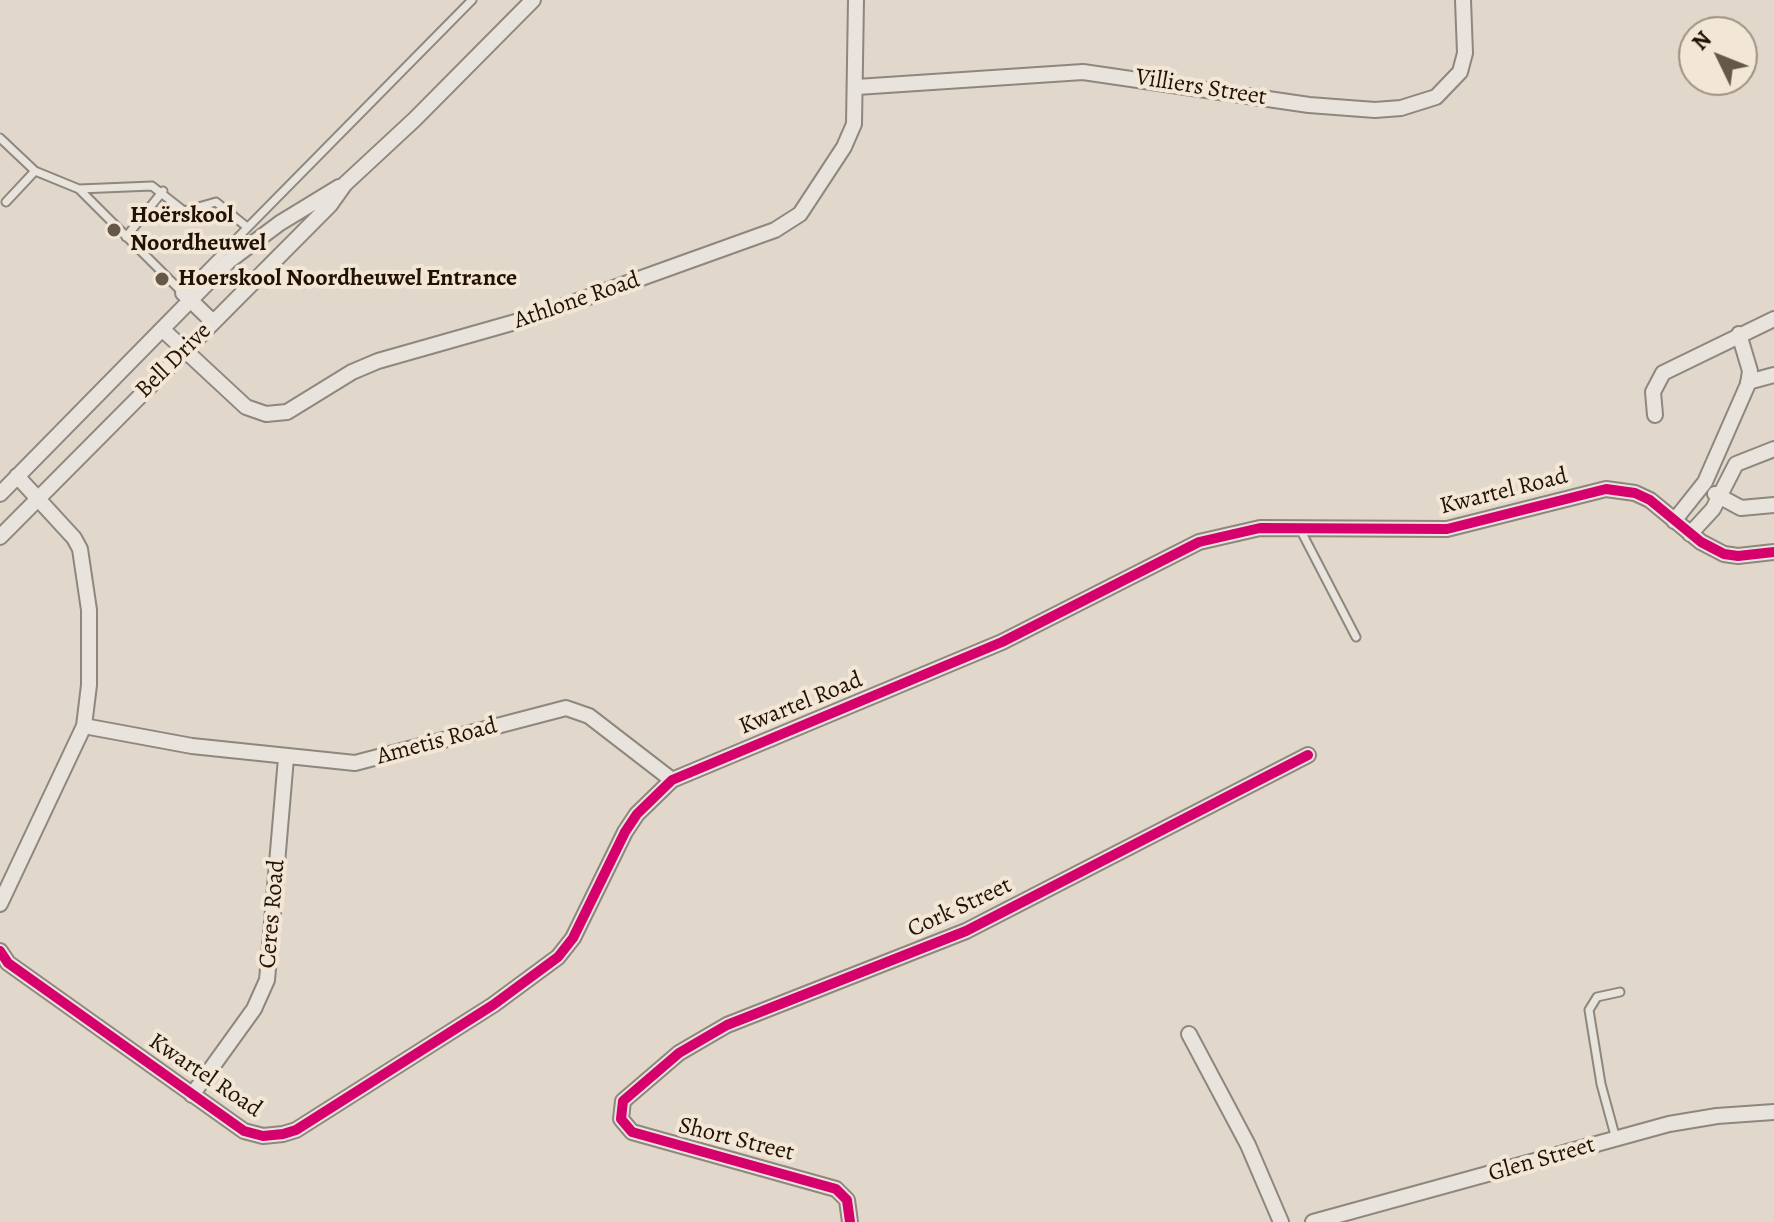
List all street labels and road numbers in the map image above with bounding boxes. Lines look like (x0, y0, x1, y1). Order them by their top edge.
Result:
street label: Villiers Street (1133, 63, 1269, 113)
street label: Athlone Road (510, 266, 644, 336)
street label: Bell Drive (130, 317, 218, 405)
street label: Kwartel Road (1437, 462, 1571, 522)
street label: Kwartel Road (735, 666, 867, 742)
street label: Ametis Road (374, 712, 500, 772)
street label: Ceres Road (254, 858, 292, 970)
street label: Cork Street (903, 871, 1017, 945)
street label: Kwartel Road (143, 1028, 267, 1124)
street label: Short Street (675, 1112, 797, 1168)
street label: Glen Street (1485, 1131, 1599, 1189)

